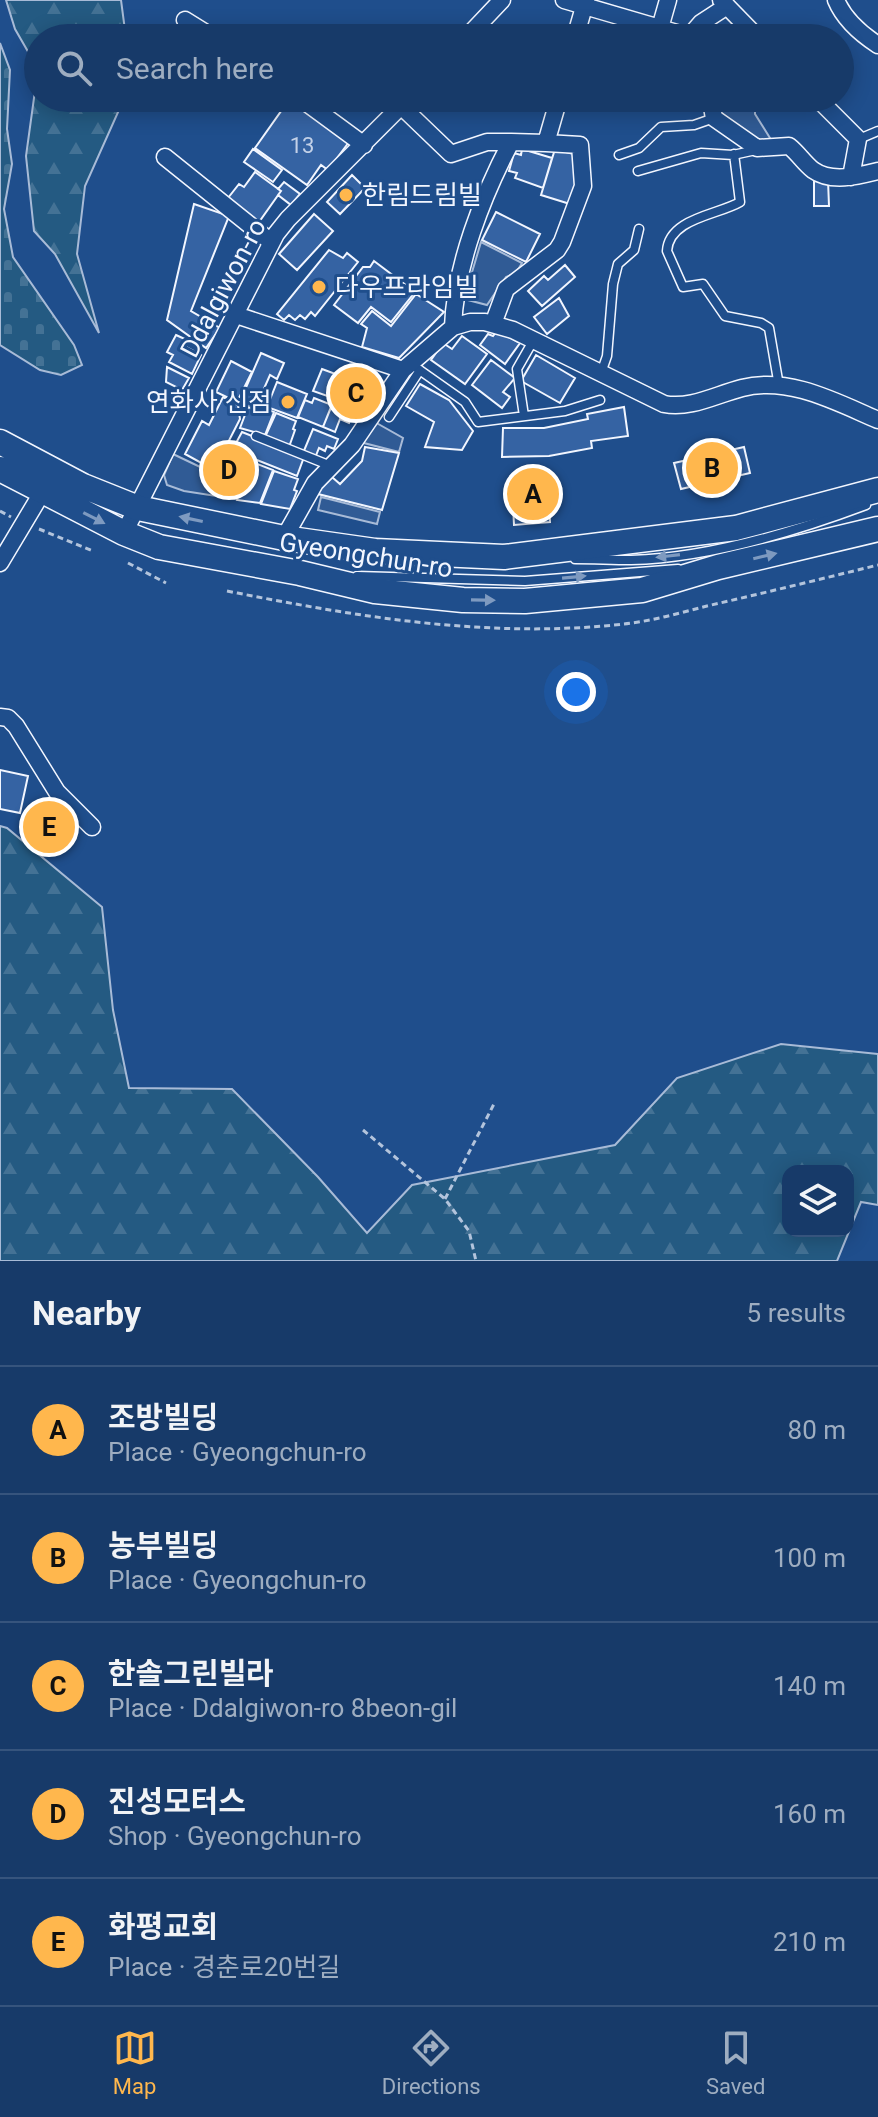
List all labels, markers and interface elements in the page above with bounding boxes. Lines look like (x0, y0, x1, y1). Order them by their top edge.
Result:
search box (24, 24, 854, 112)
icon: search (52, 46, 96, 90)
text: Search here (116, 51, 274, 86)
house number: 13 (290, 133, 314, 158)
place label: 한림드림빌 (362, 180, 482, 210)
marker: 한림드림빌 (337, 186, 355, 204)
street label: Ddalgiwon-ro (174, 214, 272, 362)
place label: 다우프라임빌 (335, 272, 479, 302)
marker: 다우프라임빌 (310, 278, 328, 296)
pin: C (330, 363, 382, 423)
place label: 연화사 신점 (146, 387, 272, 417)
marker: 연화사 신점 (279, 393, 297, 411)
pin: B (686, 438, 738, 498)
pin: D (203, 440, 255, 500)
pin: A (507, 464, 559, 524)
one-way arrow (83, 510, 105, 524)
one-way arrow (178, 512, 203, 525)
street label: Gyeongchun-ro (277, 527, 455, 583)
one-way arrow (655, 549, 680, 562)
one-way arrow (753, 549, 778, 562)
one-way arrow (561, 571, 586, 584)
one-way arrow (471, 594, 496, 606)
your location (556, 672, 596, 712)
pin: E (23, 797, 75, 857)
map controls (782, 1165, 854, 1237)
button: layers (782, 1165, 854, 1237)
text: Nearby (32, 1293, 141, 1333)
text: 5 results (747, 1298, 846, 1328)
text: 조방빌딩 (108, 1400, 218, 1435)
text: A (49, 1415, 67, 1445)
text: 80 m (788, 1415, 846, 1445)
text: Place · Gyeongchun-ro (108, 1437, 367, 1467)
text: 농부빌딩 (108, 1528, 218, 1563)
text: B (50, 1543, 66, 1573)
text: 100 m (773, 1543, 846, 1573)
text: Place · Gyeongchun-ro (108, 1565, 367, 1595)
text: 한솔그린빌라 (108, 1656, 274, 1691)
text: C (49, 1671, 67, 1701)
text: 140 m (773, 1671, 846, 1701)
text: Place · Ddalgiwon-ro 8beon-gil (108, 1693, 457, 1723)
text: 진성모터스 (108, 1784, 246, 1819)
text: D (50, 1799, 66, 1829)
text: 160 m (773, 1799, 846, 1829)
text: Shop · Gyeongchun-ro (108, 1821, 362, 1851)
text: 화평교회 (108, 1909, 218, 1944)
text: E (51, 1927, 65, 1957)
text: 210 m (773, 1927, 846, 1957)
text: Place · 경춘로20번길 (108, 1952, 341, 1982)
tab: Map (113, 2026, 157, 2099)
tab: Directions (382, 2026, 481, 2099)
tab: Saved (706, 2026, 765, 2099)

